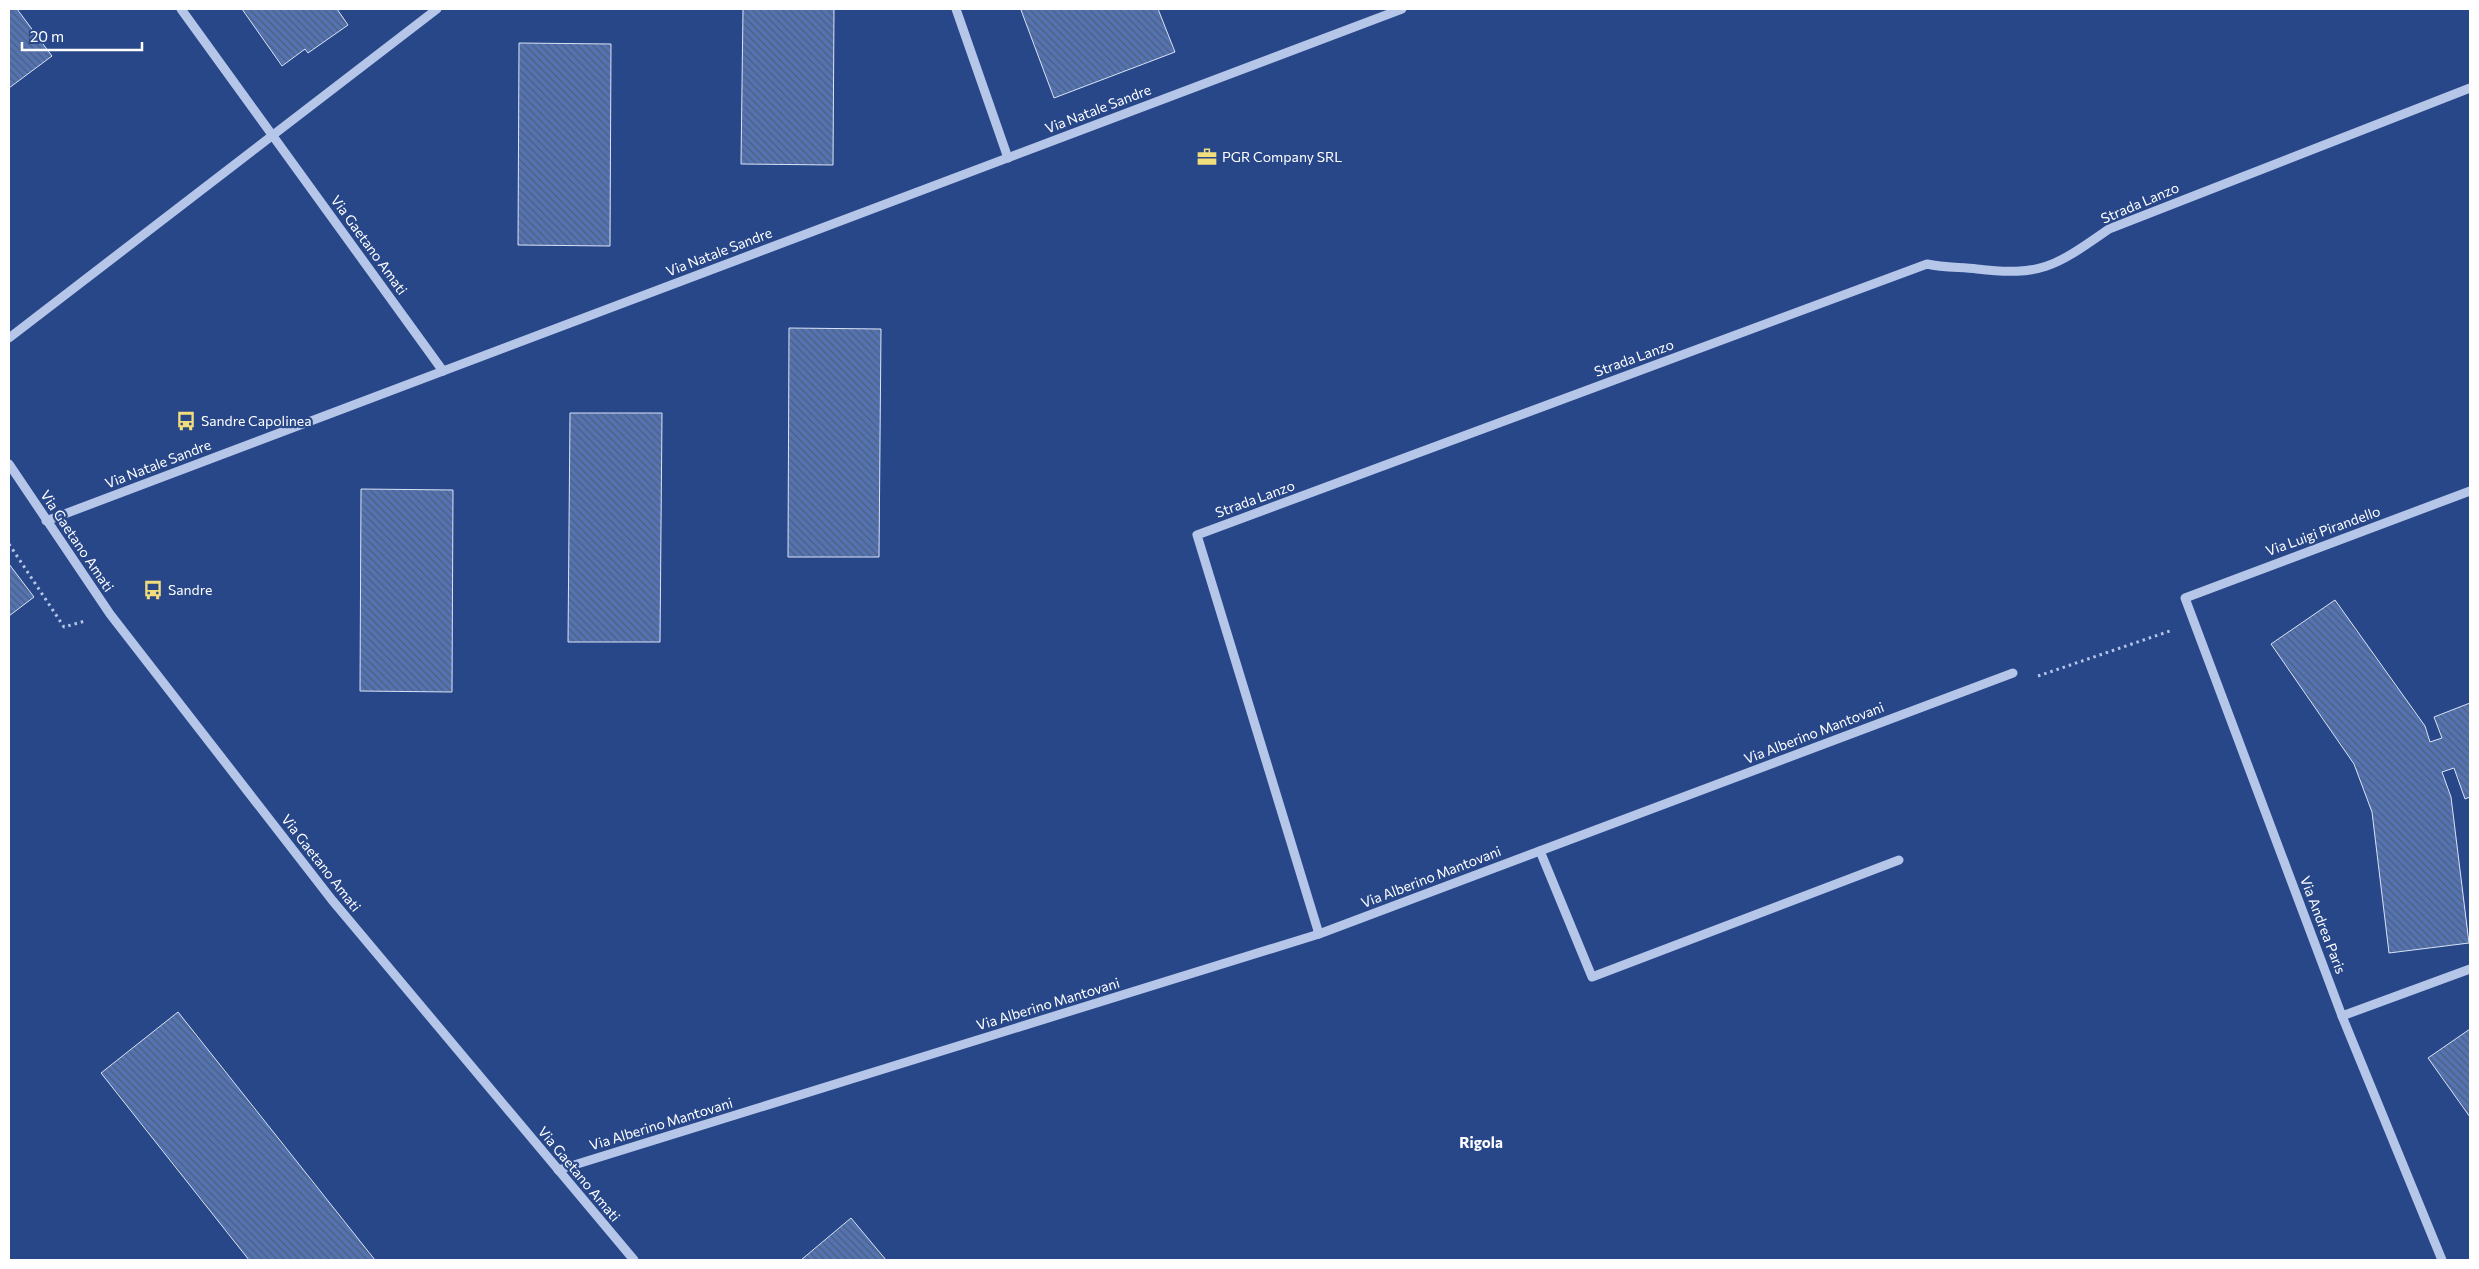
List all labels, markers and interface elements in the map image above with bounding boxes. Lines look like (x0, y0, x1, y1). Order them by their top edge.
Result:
scale bar (22, 20, 142, 52)
text: 20 m (30, 27, 64, 45)
street label: Via Natale Sandre (1042, 81, 1153, 137)
office icon: PGR Company SRL (1196, 146, 1218, 168)
place label: PGR Company SRL (1222, 148, 1342, 165)
street label: Strada Lanzo (2098, 178, 2181, 227)
street label: Via Gaetano Amati (328, 192, 411, 298)
street label: Via Natale Sandre (663, 224, 774, 280)
street label: Strada Lanzo (1592, 335, 1676, 380)
bus stop icon: Sandre Capolinea (175, 410, 197, 432)
place label: Sandre Capolinea (201, 412, 312, 429)
street label: Via Natale Sandre (102, 436, 213, 492)
street label: Strada Lanzo (1213, 476, 1297, 521)
street label: Via Gaetano Amati (37, 487, 118, 595)
street label: Via Luigi Pirandello (2263, 502, 2382, 559)
bus stop icon: Sandre (142, 579, 164, 601)
place label: Sandre (168, 581, 212, 598)
street label: Via Alberino Mantovani (1741, 698, 1886, 767)
street label: Via Gaetano Amati (278, 811, 365, 915)
street label: Via Alberino Mantovani (1358, 842, 1503, 911)
street label: Via Andrea Paris (2297, 874, 2350, 976)
street label: Via Alberino Mantovani (974, 974, 1121, 1033)
street label: Via Alberino Mantovani (587, 1094, 734, 1153)
street label: Via Gaetano Amati (535, 1123, 624, 1225)
district label: Rigola (1459, 1133, 1503, 1151)

